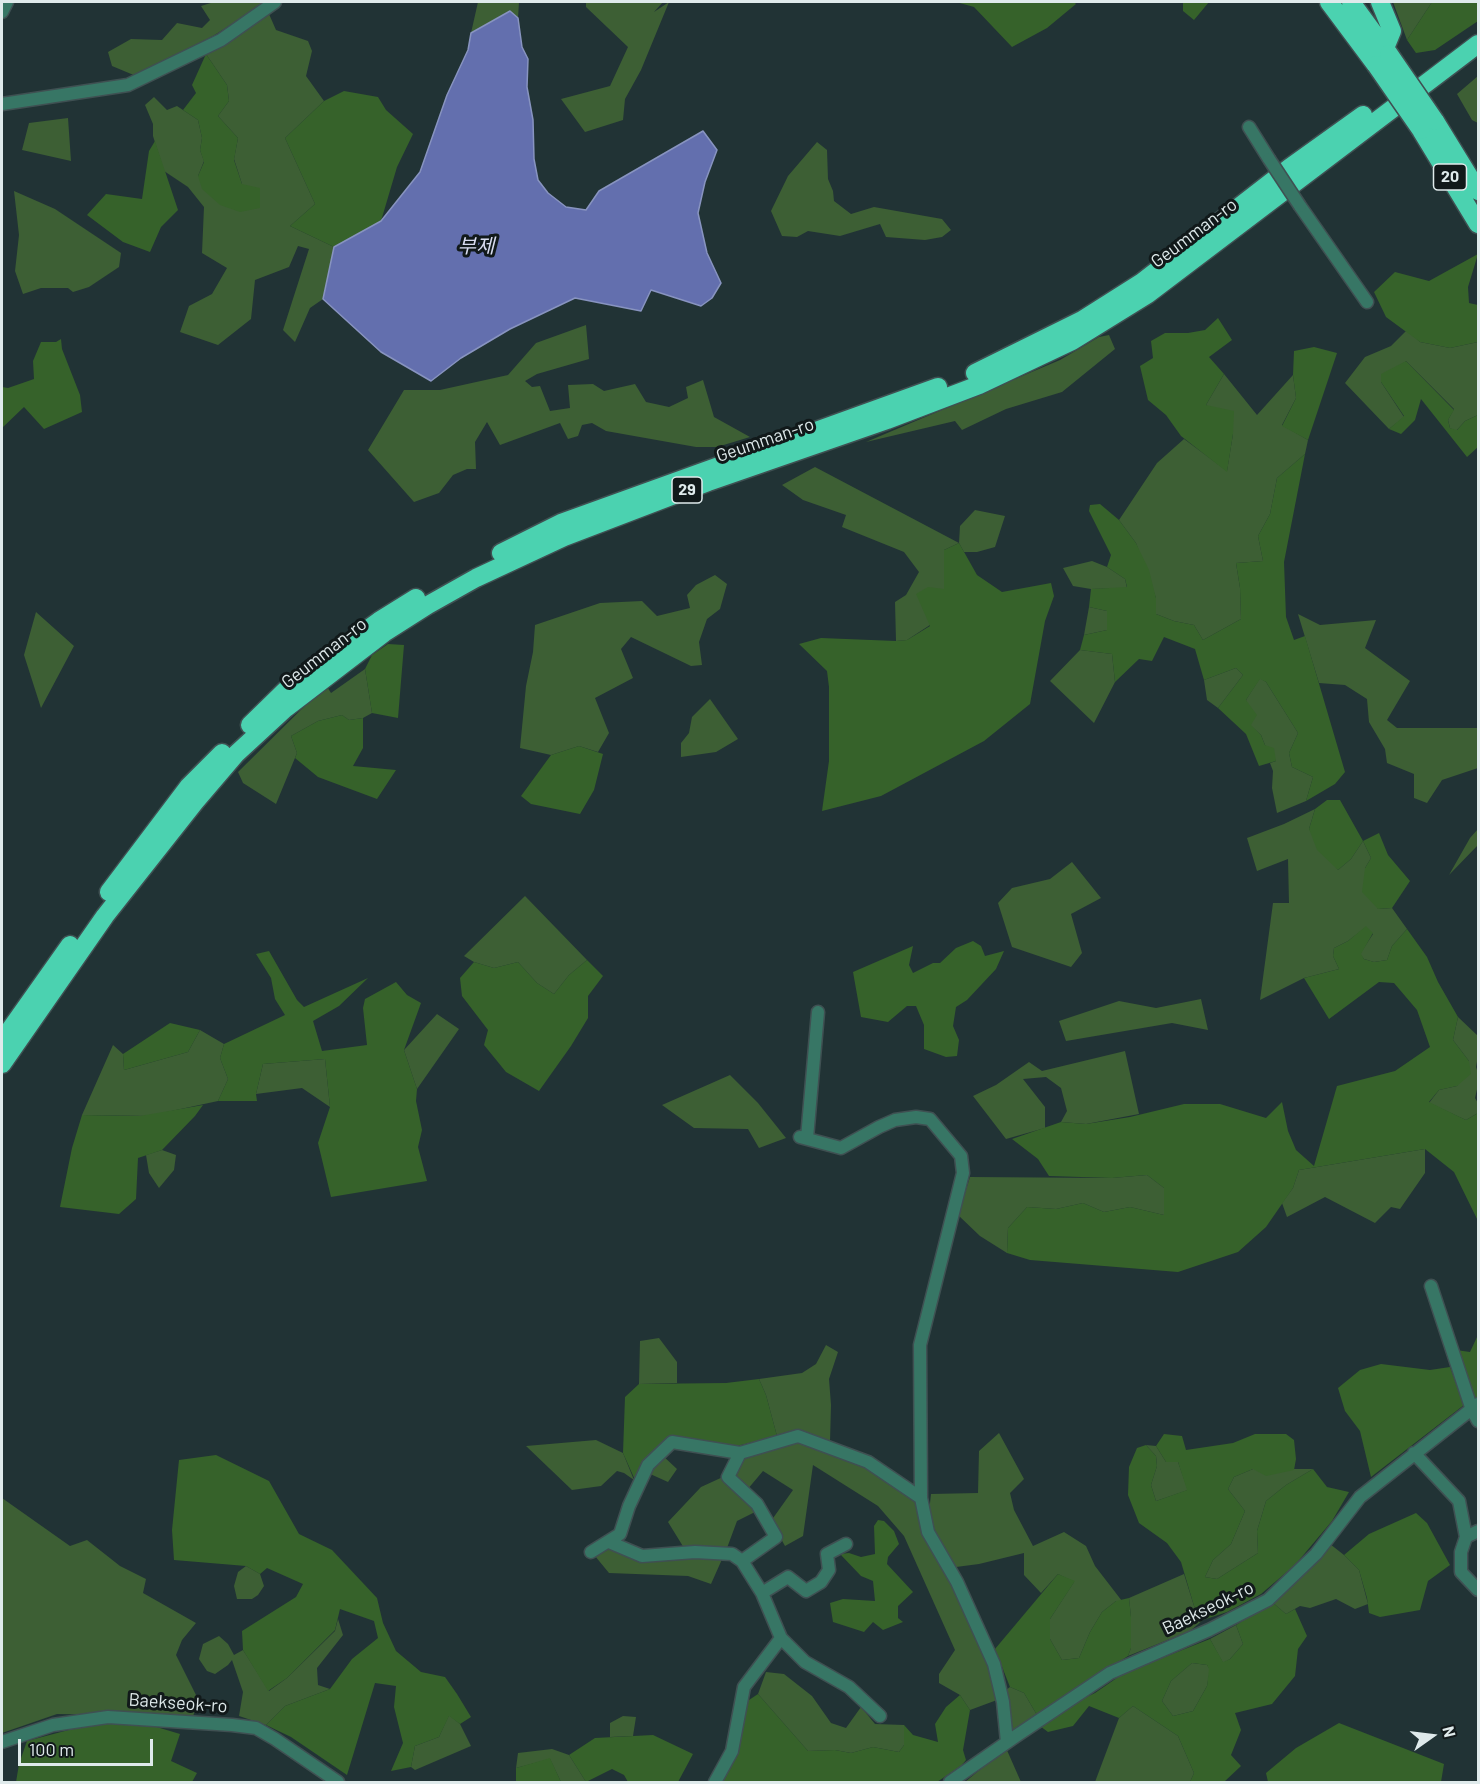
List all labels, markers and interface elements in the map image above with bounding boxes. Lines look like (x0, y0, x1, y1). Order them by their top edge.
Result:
road number: 20 (1434, 164, 1466, 190)
street label: Geumman-ro (1147, 194, 1241, 272)
water label: 부제 (458, 234, 494, 258)
street label: Geumman-ro (713, 413, 817, 467)
road number: 29 (672, 477, 702, 503)
street label: Geumman-ro (277, 613, 371, 693)
street label: Baekseok-ro (1159, 1577, 1257, 1639)
street label: Baekseok-ro (128, 1689, 228, 1717)
north arrow (1402, 1706, 1462, 1766)
text: N (1439, 1724, 1460, 1739)
scale bar (21, 1727, 156, 1765)
text: 100 m (29, 1738, 74, 1760)

